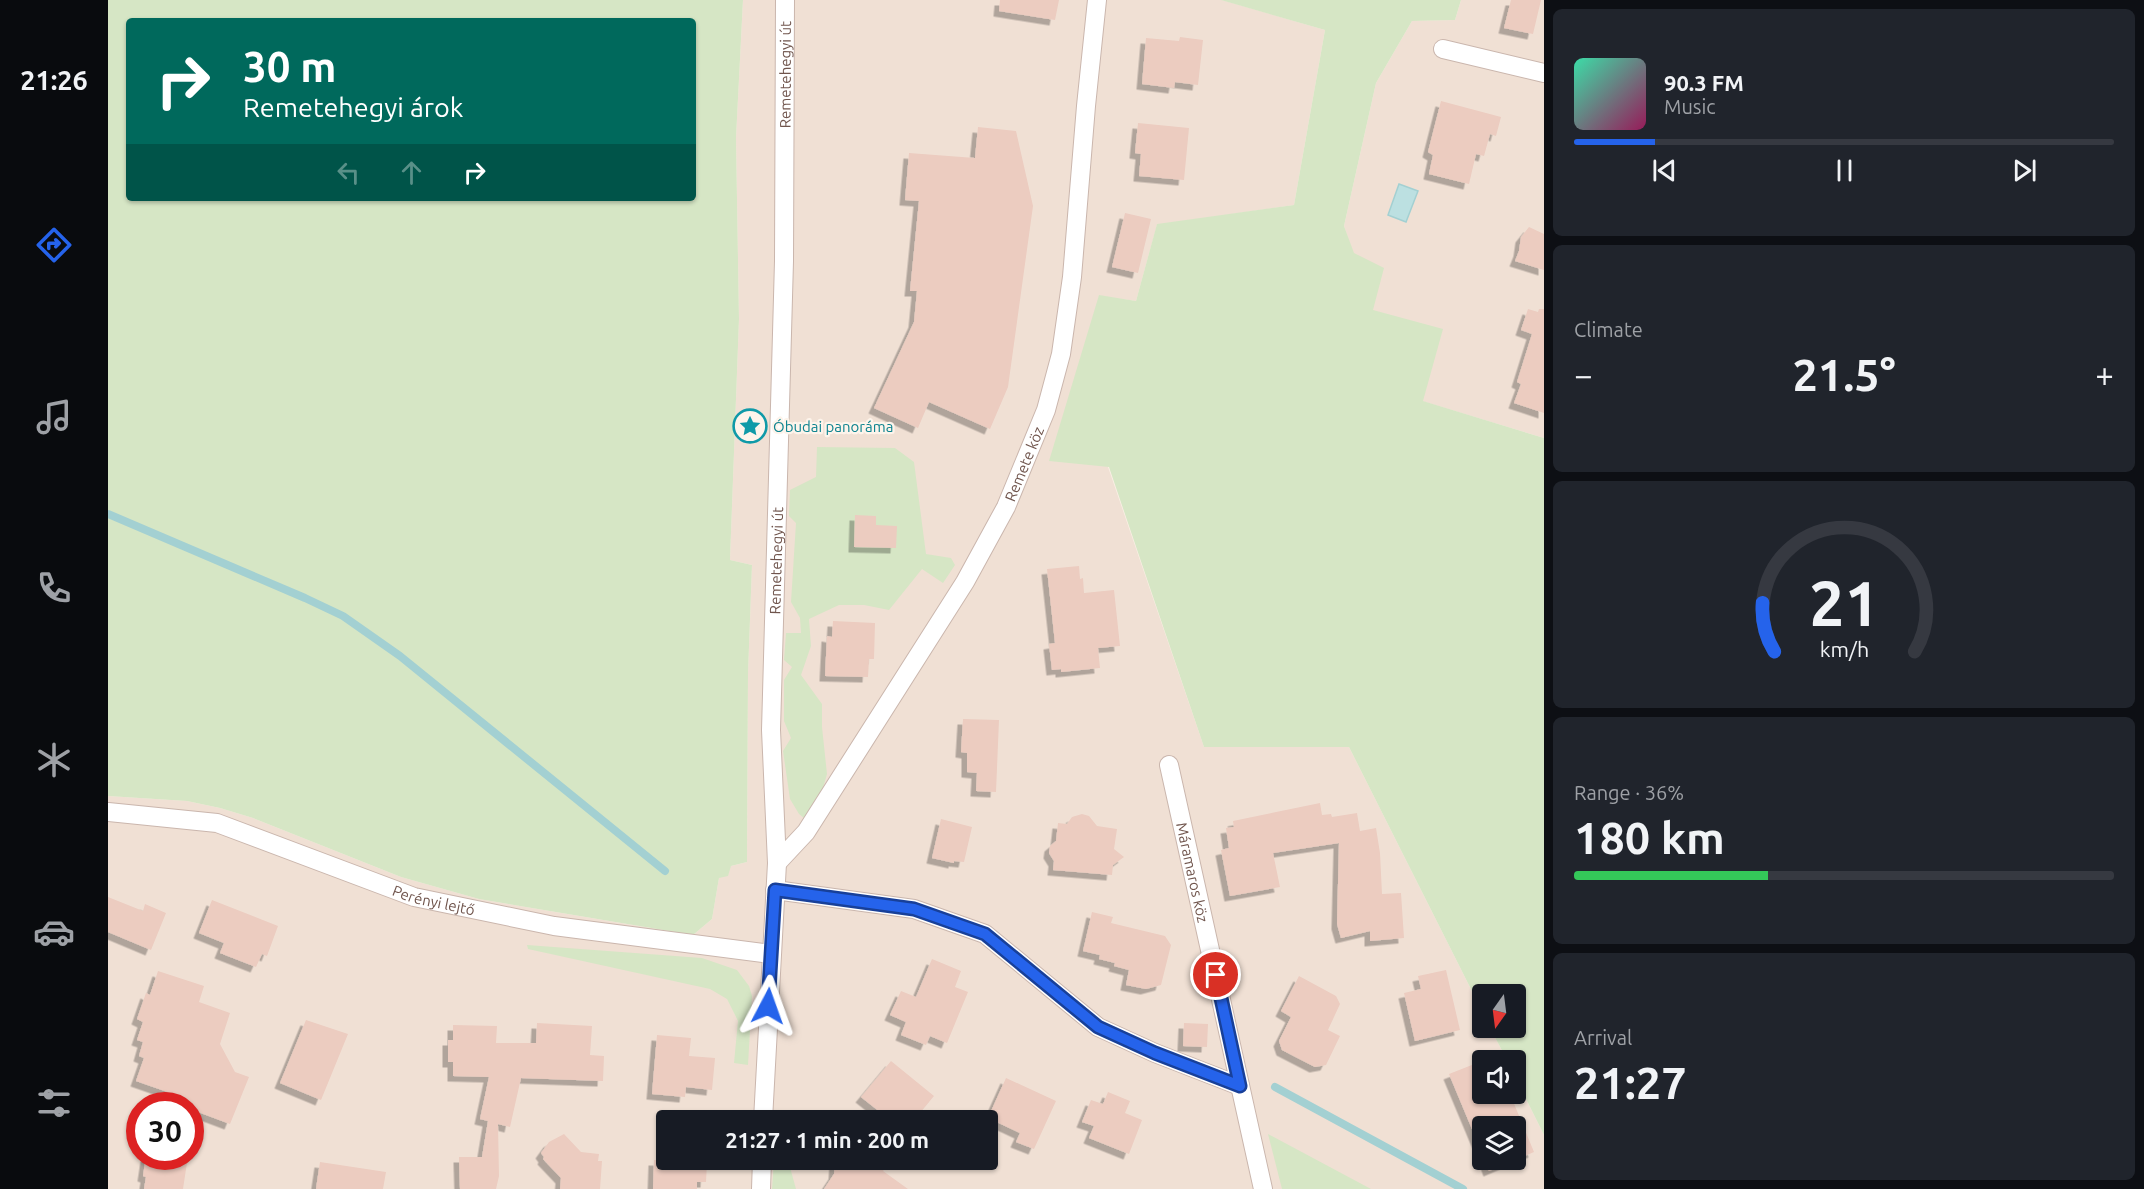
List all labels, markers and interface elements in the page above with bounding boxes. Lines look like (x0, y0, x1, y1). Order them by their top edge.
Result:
street label: Remetehegyi út (776, 21, 793, 128)
icon: right (144, 42, 222, 120)
text: 30 m (243, 43, 337, 90)
text: 21:26 (20, 65, 88, 95)
text: 90.3 FM (1664, 70, 1744, 95)
text: Remetehegyi árok (243, 92, 463, 122)
text: Music (1664, 95, 1716, 118)
icon: previous (1648, 154, 1681, 187)
icon: pause (1828, 154, 1861, 187)
icon: next (2008, 154, 2041, 187)
icon: left (332, 156, 365, 189)
icon: ahead (395, 156, 428, 189)
icon: right (458, 156, 491, 189)
icon: directions (33, 224, 75, 266)
text: Climate (1574, 318, 1643, 341)
text: 21.5° (1792, 349, 1896, 400)
text: − (1574, 356, 1593, 393)
text: + (2095, 356, 2114, 393)
icon: music (33, 396, 75, 438)
place icon: Óbudai panoráma (732, 408, 768, 444)
place label: Óbudai panoráma (773, 418, 893, 435)
street label: Remete köz (1001, 424, 1047, 504)
street label: Remetehegyi út (766, 507, 786, 614)
icon: phone (33, 567, 75, 609)
text: 21 (1809, 568, 1879, 638)
text: km/h (1819, 637, 1869, 661)
icon: climate (33, 739, 75, 781)
text: Range · 36% (1574, 781, 1684, 804)
text: 180 km (1574, 812, 1725, 863)
street label: Máramaros köz (1173, 821, 1212, 924)
street label: Perényi lejtő (390, 881, 477, 918)
icon: car (33, 911, 75, 953)
pin (1190, 949, 1241, 1000)
icon: arrive (1199, 958, 1232, 991)
position arrow (736, 974, 800, 1038)
north arrow (1472, 984, 1526, 1038)
map controls (1472, 984, 1526, 1170)
text: Arrival (1574, 1026, 1632, 1049)
button: sound (1472, 1050, 1526, 1104)
text: 21:27 (1574, 1057, 1687, 1108)
icon: filters (33, 1082, 75, 1124)
speed limit sign: 30 (126, 1092, 204, 1170)
button: layers (1472, 1116, 1526, 1170)
text: 21:27 · 1 min · 200 m (725, 1127, 929, 1152)

